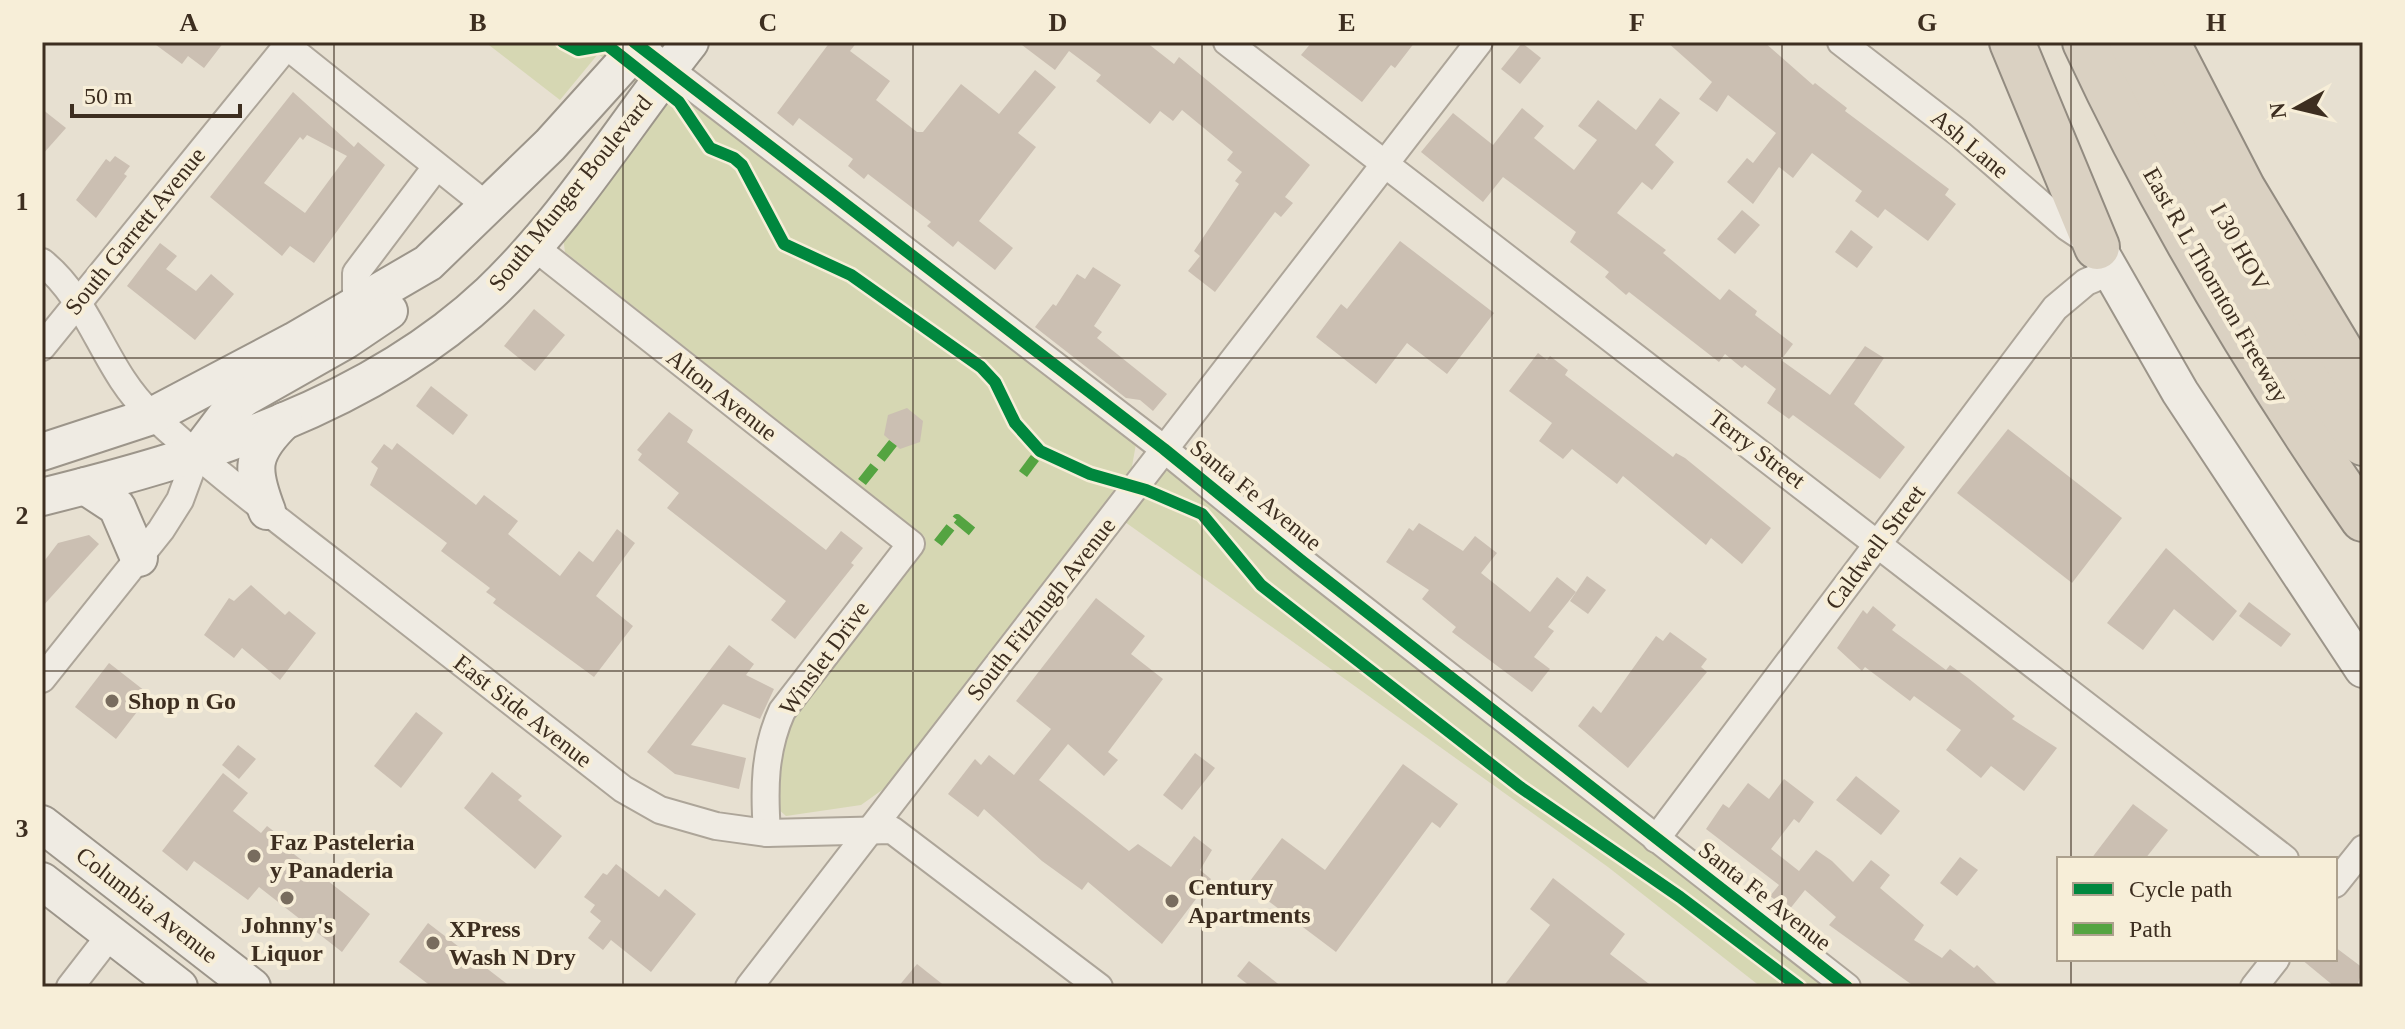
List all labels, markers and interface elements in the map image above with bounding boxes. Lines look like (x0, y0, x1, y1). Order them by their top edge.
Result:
text: A (180, 8, 199, 37)
text: B (469, 8, 487, 37)
text: C (759, 8, 777, 37)
text: D (1049, 8, 1067, 37)
text: E (1338, 8, 1356, 37)
text: F (1629, 8, 1645, 37)
text: G (1917, 8, 1937, 37)
text: H (2206, 8, 2226, 37)
scale bar (72, 68, 240, 118)
north arrow (2257, 68, 2337, 148)
text: 50 m (84, 83, 133, 109)
street label: South Munger Boulevard (483, 90, 657, 296)
text: N (2264, 101, 2291, 120)
street label: Ash Lane (1926, 104, 2014, 184)
street label: South Garrett Avenue (60, 142, 210, 320)
street label: East R L Thornton Freeway (2138, 163, 2294, 407)
text: 1 (16, 187, 29, 216)
street label: I 30 HOV (2205, 199, 2275, 296)
street label: Alton Avenue (662, 344, 782, 446)
street label: Terry Street (1704, 404, 1810, 494)
street label: Santa Fe Avenue (1185, 434, 1327, 556)
street label: Caldwell Street (1820, 480, 1930, 614)
text: 2 (16, 501, 29, 530)
street label: South Fitzhugh Avenue (962, 512, 1120, 706)
street label: Winslet Drive (774, 596, 874, 720)
street label: East Side Avenue (449, 649, 597, 773)
place label: Shop n Go (128, 688, 236, 714)
marker: Shop n Go (103, 692, 121, 710)
text: 3 (16, 814, 29, 843)
place label: Faz Pasteleria y Panaderia (270, 829, 415, 883)
street label: Santa Fe Avenue (1694, 836, 1836, 956)
street label: Columbia Avenue (71, 842, 223, 968)
marker: Faz Pasteleria y Panaderia (245, 847, 263, 865)
legend (2057, 857, 2337, 961)
place label: Century Apartments (1188, 874, 1311, 928)
text: Cycle path (2129, 876, 2232, 902)
marker: Johnny's Liquor (278, 889, 296, 907)
marker: Century Apartments (1163, 892, 1181, 910)
place label: Johnny's Liquor (241, 912, 333, 966)
place label: XPress Wash N Dry (449, 916, 576, 970)
text: Path (2129, 916, 2172, 942)
marker: XPress Wash N Dry (424, 934, 442, 952)

